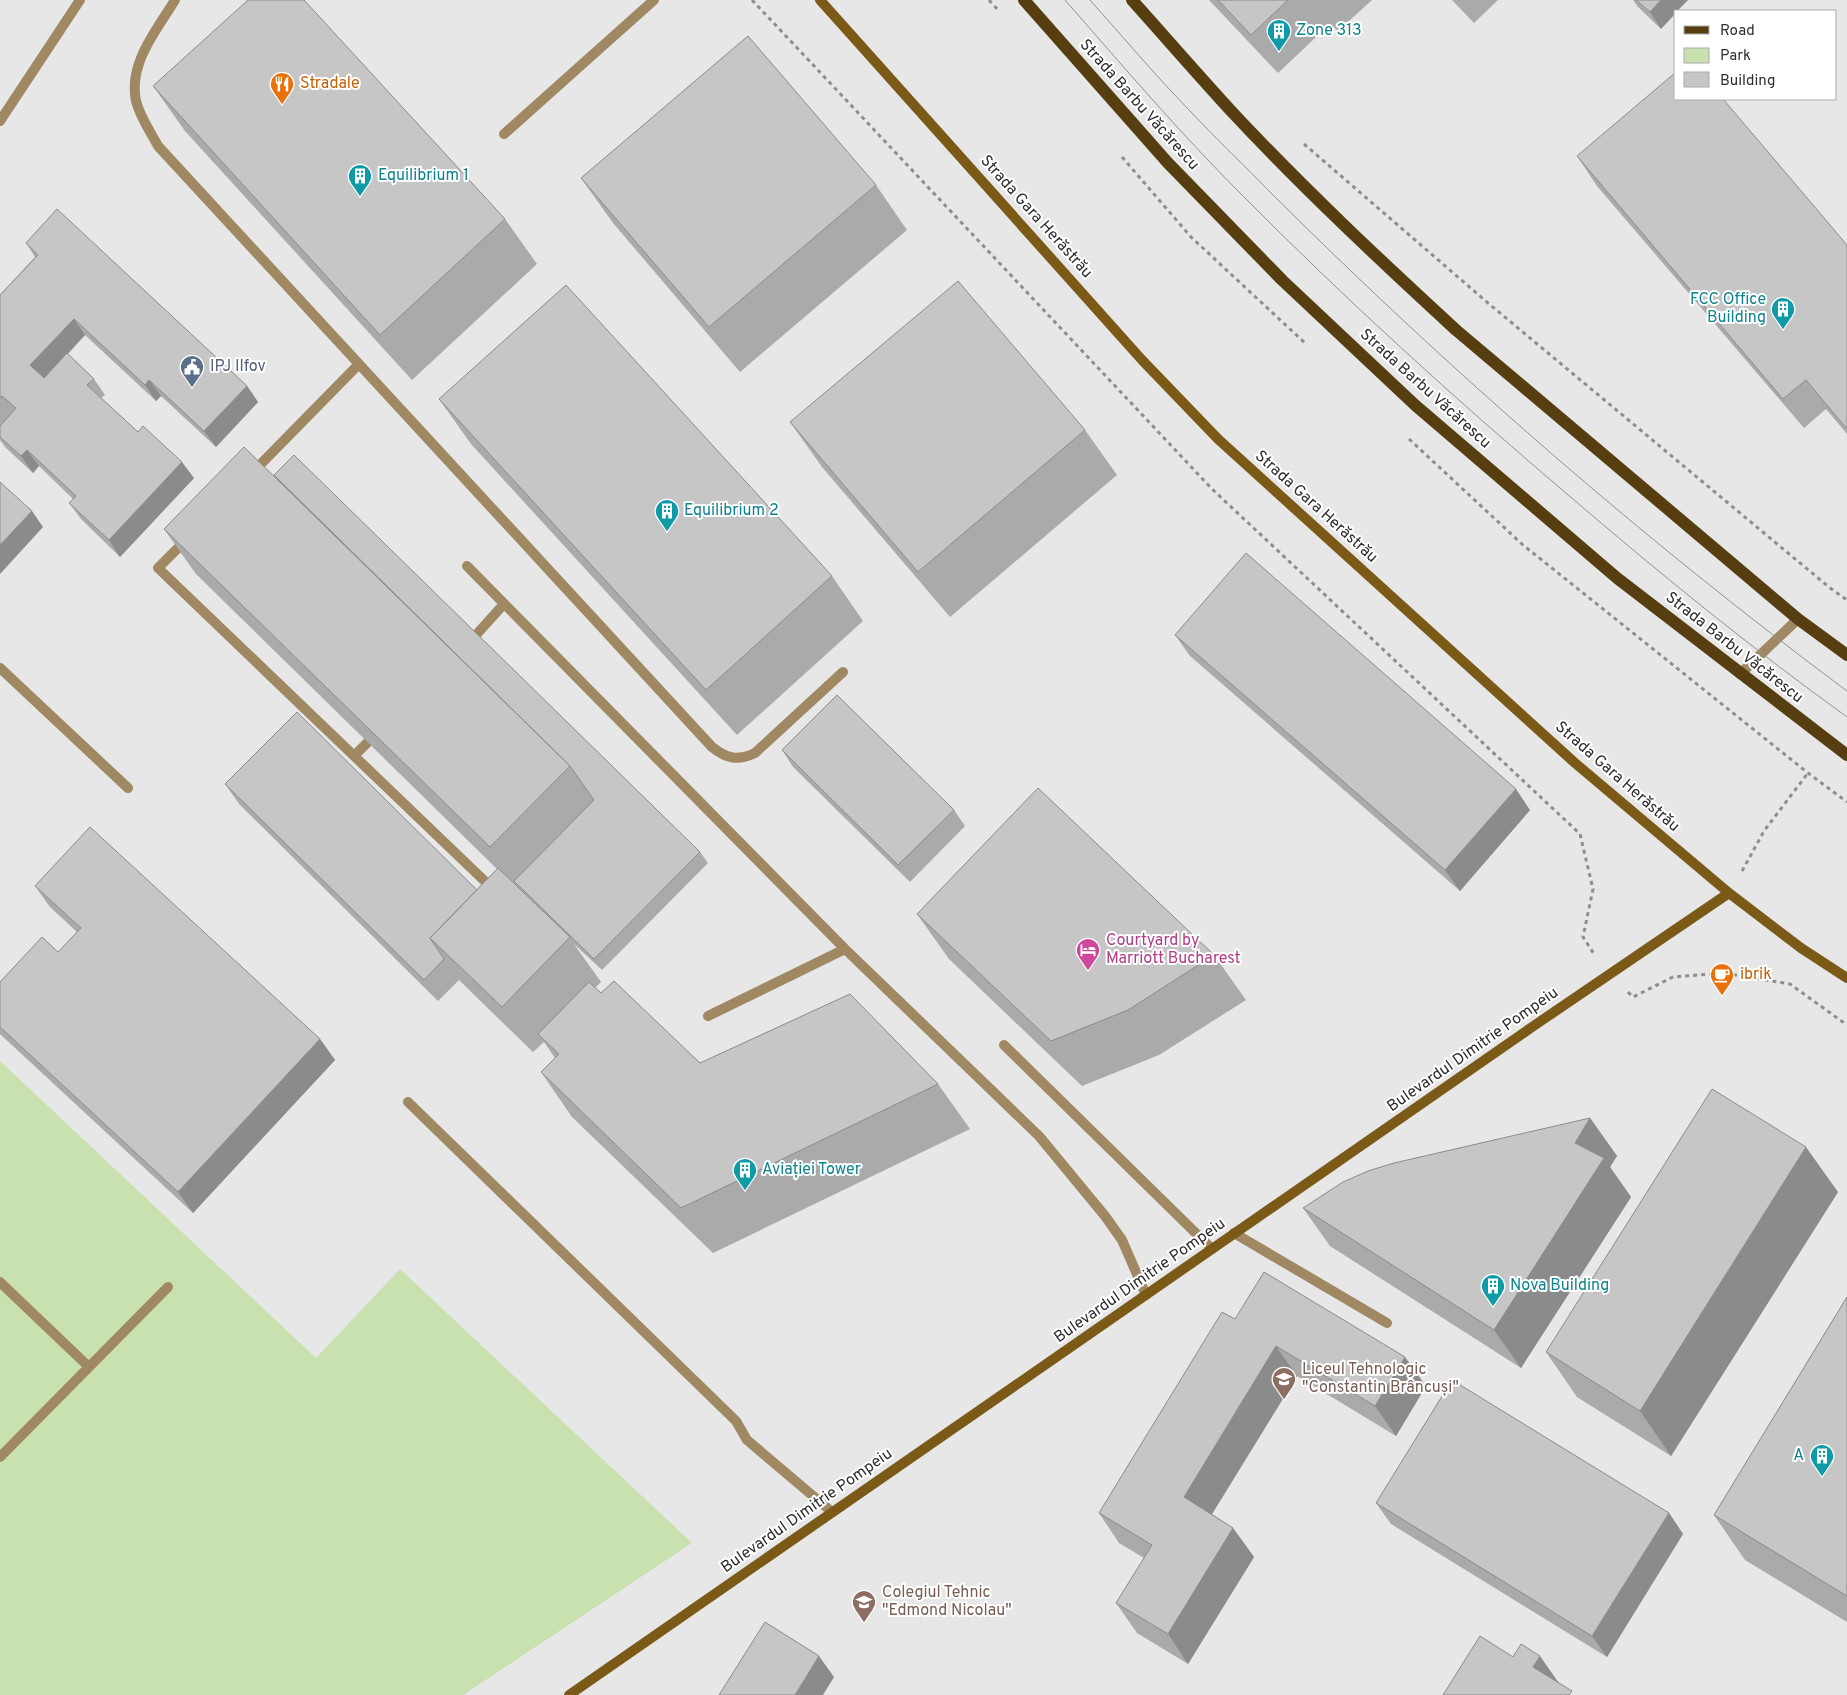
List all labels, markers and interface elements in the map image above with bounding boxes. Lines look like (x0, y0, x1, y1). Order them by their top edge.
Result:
legend (1674, 10, 1837, 100)
building icon: Zone 313 (1266, 18, 1292, 52)
place label: Zone 313 (1296, 21, 1362, 41)
text: Road (1720, 22, 1755, 41)
street label: Strada Barbu Văcărescu (1075, 35, 1203, 175)
text: Park (1720, 47, 1751, 66)
restaurant icon: Stradale (269, 71, 295, 105)
text: Building (1720, 72, 1775, 91)
place label: Stradale (300, 74, 360, 94)
street label: Strada Gara Herăstrău (975, 151, 1097, 283)
building icon: Equilibrium 1 (347, 163, 373, 197)
place label: Equilibrium 1 (378, 166, 469, 186)
place label: FCC Office Building (1690, 290, 1766, 328)
building icon: FCC Office Building (1770, 296, 1796, 330)
street label: Strada Barbu Văcărescu (1355, 325, 1495, 453)
public building icon: IPJ Ilfov (179, 354, 205, 388)
place label: IPJ Ilfov (210, 357, 266, 377)
street label: Strada Gara Herăstrău (1250, 446, 1382, 568)
building icon: Equilibrium 2 (654, 498, 680, 532)
place label: Equilibrium 2 (684, 501, 779, 521)
street label: Strada Barbu Văcărescu (1661, 588, 1807, 708)
street label: Strada Gara Herăstrău (1551, 717, 1683, 837)
place label: Courtyard by Marriott Bucharest (1106, 931, 1241, 969)
hotel icon: Courtyard by Marriott Bucharest (1075, 937, 1101, 971)
cafe icon: ibrik (1709, 962, 1735, 996)
place label: ibrik (1740, 965, 1772, 985)
street label: Bulevardul Dimitrie Pompeiu (1383, 983, 1563, 1117)
building icon: Aviației Tower (732, 1157, 758, 1191)
place label: Aviației Tower (762, 1160, 861, 1180)
street label: Bulevardul Dimitrie Pompeiu (1050, 1214, 1230, 1348)
building icon: Nova Building (1480, 1273, 1506, 1307)
place label: Nova Building (1510, 1276, 1609, 1296)
place label: Liceul Tehnologic "Constantin Brâncuși" (1302, 1360, 1459, 1398)
school or university icon: Liceul Tehnologic "Constantin Brâncuși" (1271, 1366, 1297, 1400)
building icon: A (1809, 1443, 1835, 1477)
street label: Bulevardul Dimitrie Pompeiu (717, 1444, 897, 1578)
place label: A (1793, 1446, 1804, 1466)
place label: Colegiul Tehnic "Edmond Nicolau" (882, 1583, 1012, 1621)
school or university icon: Colegiul Tehnic "Edmond Nicolau" (851, 1589, 877, 1623)

